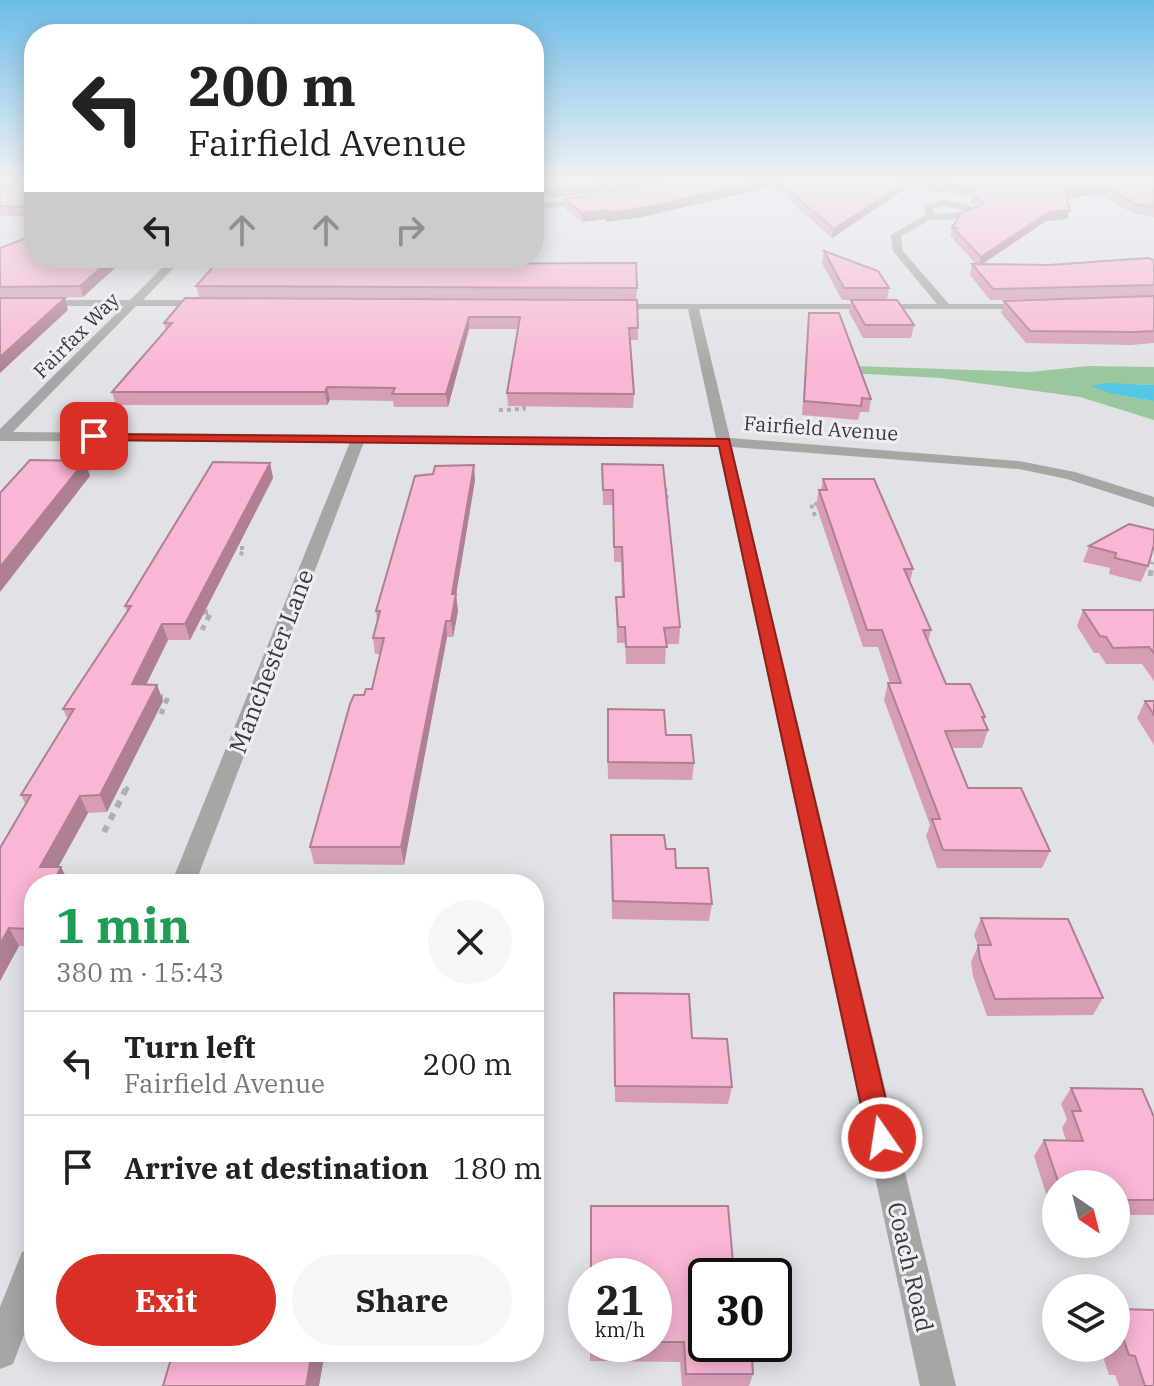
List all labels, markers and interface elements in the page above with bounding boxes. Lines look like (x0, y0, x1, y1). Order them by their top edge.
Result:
text: 200 m (188, 49, 356, 121)
icon: left (56, 56, 160, 160)
text: Fairfield Avenue (188, 119, 466, 166)
icon: left (136, 208, 180, 252)
icon: ahead (220, 208, 264, 252)
icon: ahead (304, 208, 348, 252)
icon: right (388, 208, 432, 252)
street label: Fairfax Way (27, 286, 125, 384)
pin (60, 402, 128, 470)
street label: Fairfield Avenue (743, 409, 899, 447)
icon: arrive (72, 414, 116, 458)
street label: Manchester Lane (221, 565, 321, 757)
text: 1 min (56, 894, 190, 956)
button: close (428, 900, 512, 984)
text: 380 m · 15:43 (56, 955, 224, 989)
text: Turn left (124, 1027, 256, 1066)
icon: left (56, 1041, 100, 1085)
text: 200 m (422, 1044, 512, 1083)
text: Fairfield Avenue (124, 1066, 325, 1100)
position arrow (840, 1096, 924, 1180)
icon: arrive (56, 1145, 100, 1189)
text: Arrive at destination (124, 1148, 429, 1187)
text: 180 m (453, 1148, 542, 1187)
north arrow (1042, 1170, 1130, 1258)
map controls (1042, 1170, 1130, 1362)
street label: Coach Road (881, 1199, 941, 1335)
button: Exit (56, 1254, 276, 1346)
button: Share (292, 1254, 512, 1346)
speed limit sign: 30 (688, 1258, 792, 1362)
text: 21 (596, 1274, 644, 1326)
button: layers (1042, 1274, 1130, 1362)
text: km/h (595, 1316, 645, 1343)

